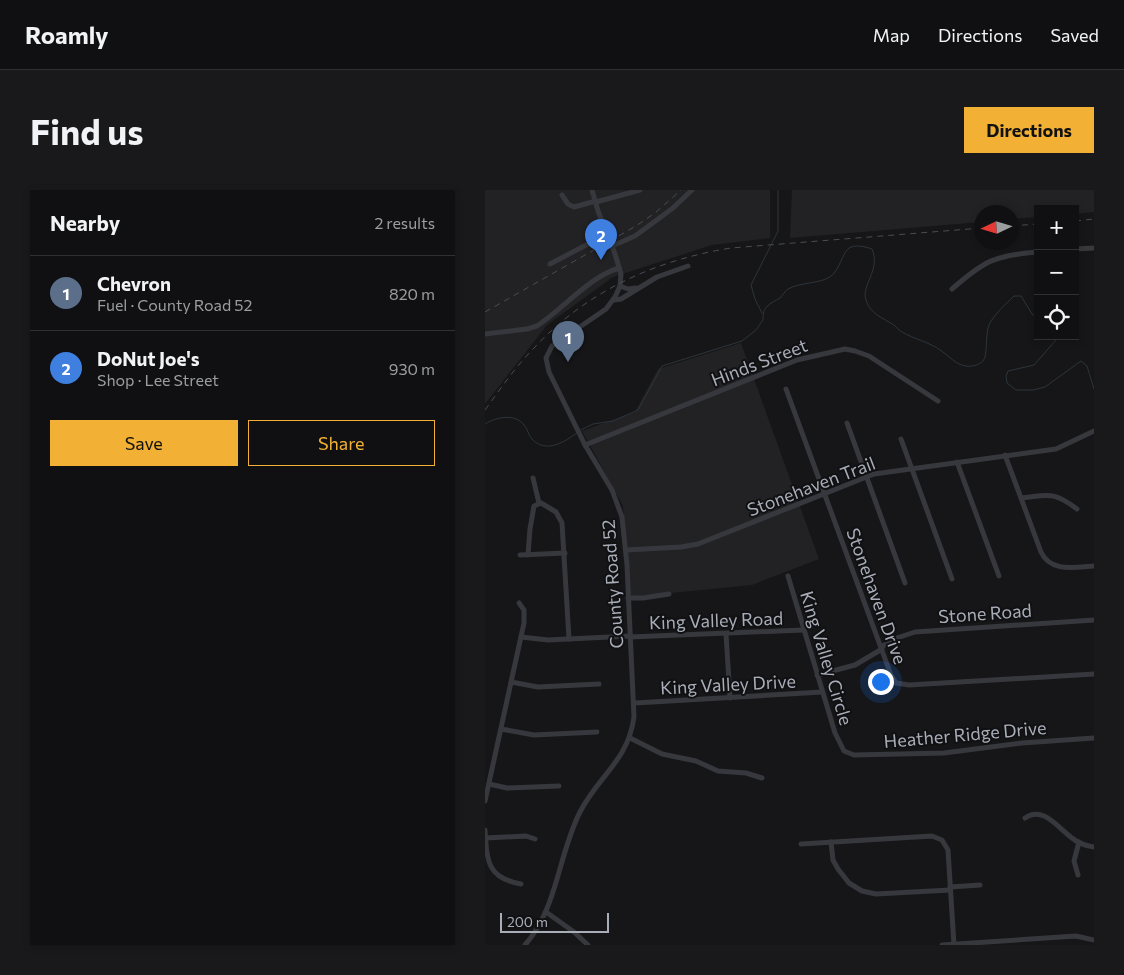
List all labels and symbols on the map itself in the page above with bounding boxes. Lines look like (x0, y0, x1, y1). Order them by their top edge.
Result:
north arrow (974, 205, 1019, 250)
pin: 2 (585, 219, 617, 260)
pin: 1 (552, 321, 584, 362)
street label: Hinds Street (708, 334, 810, 390)
street label: Stonehaven Trail (744, 451, 878, 521)
street label: County Road 52 (597, 519, 627, 649)
street label: Stonehaven Drive (842, 525, 912, 667)
street label: King Valley Circle (796, 588, 858, 728)
street label: Stone Road (938, 599, 1032, 627)
street label: King Valley Road (649, 607, 783, 633)
street label: King Valley Drive (660, 669, 796, 699)
your location (868, 669, 894, 695)
street label: Heather Ridge Drive (883, 716, 1047, 752)
scale bar (500, 910, 609, 933)

